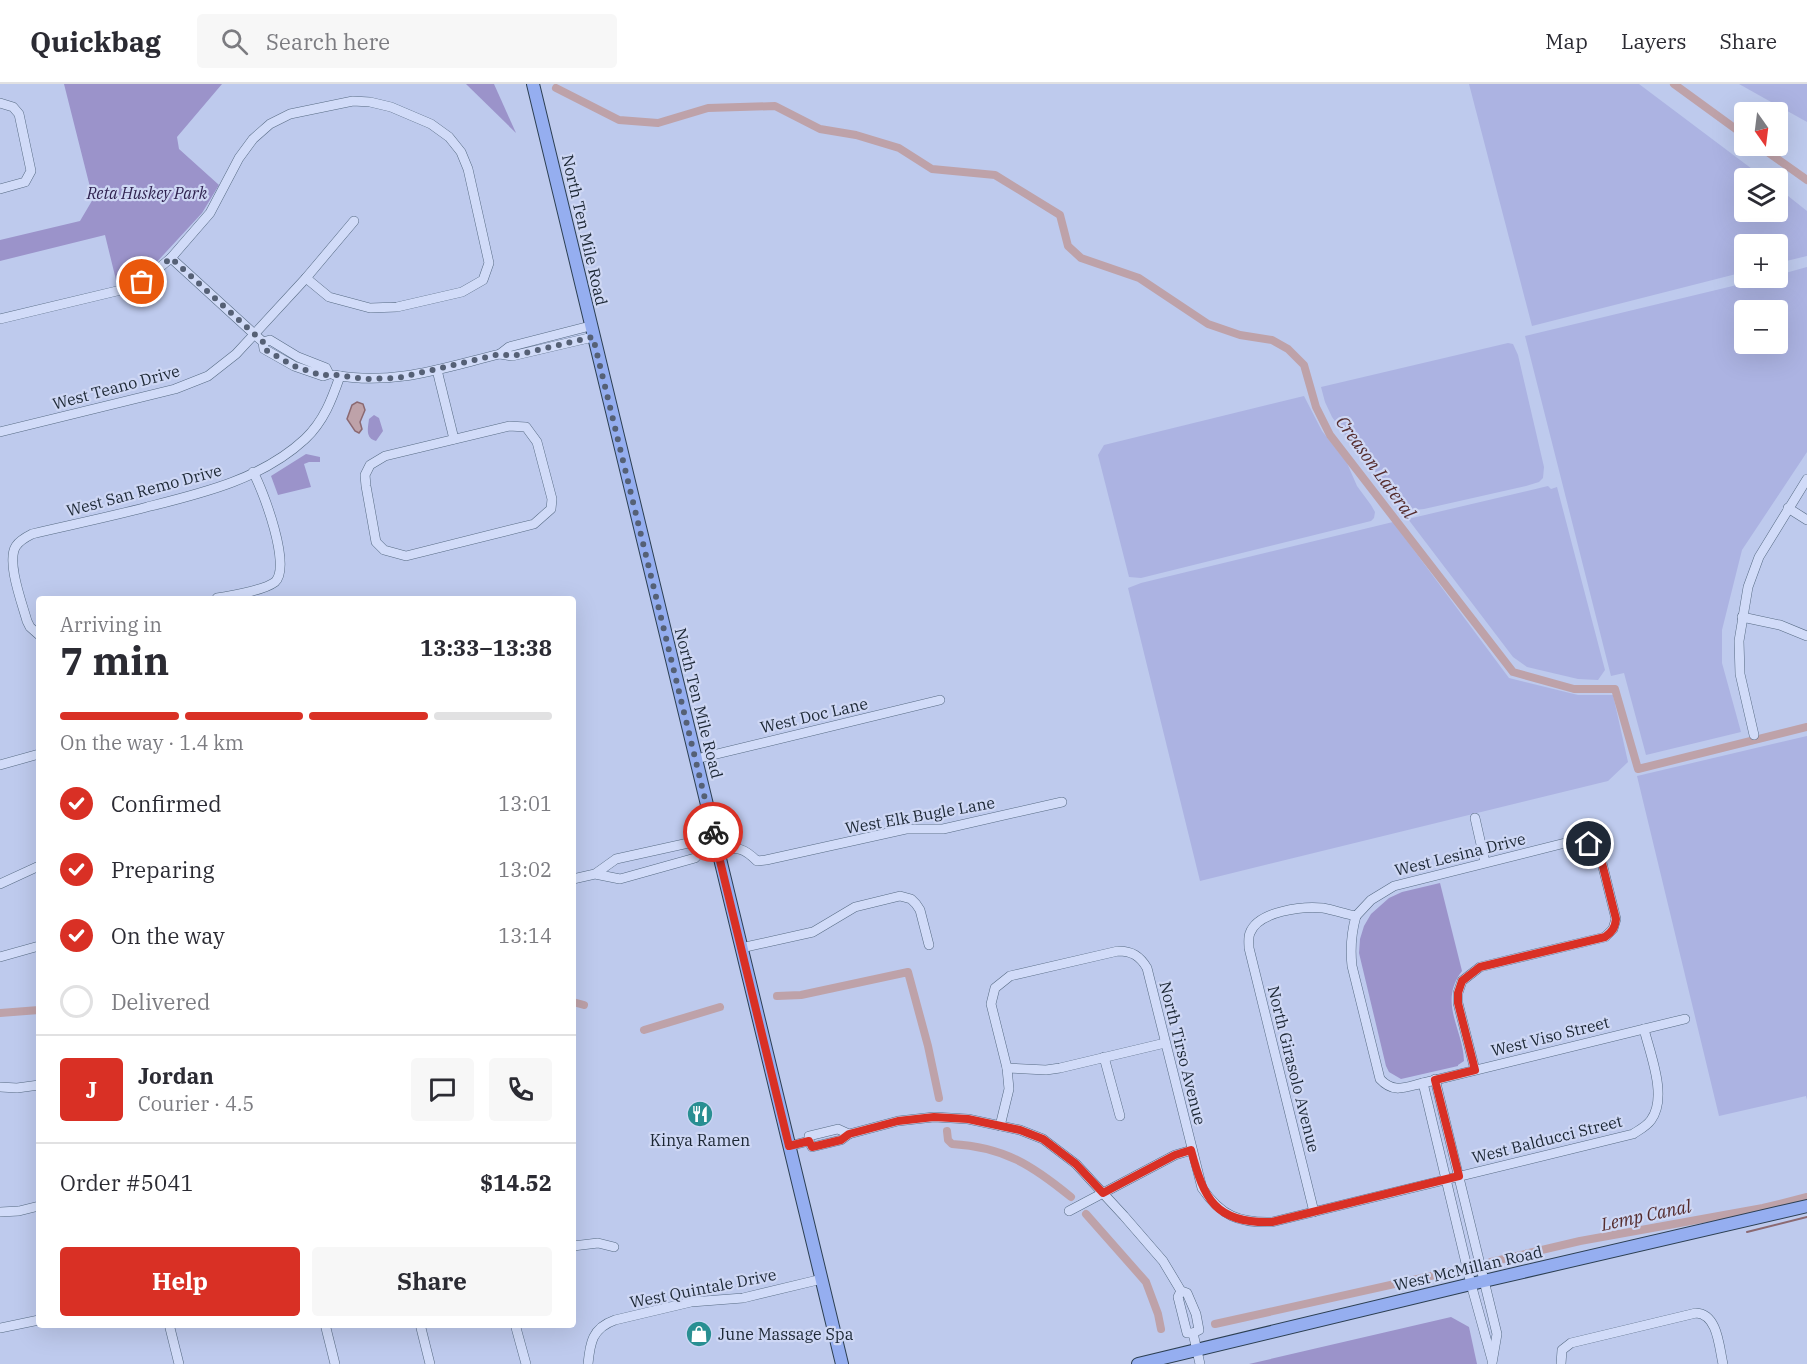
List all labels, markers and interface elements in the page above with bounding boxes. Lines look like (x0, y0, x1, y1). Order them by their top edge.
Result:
search box (197, 14, 617, 68)
text: Quickbag (30, 23, 161, 60)
icon: search (218, 25, 251, 58)
text: Search here (266, 27, 390, 56)
text: Map (1545, 27, 1588, 55)
text: Layers (1621, 27, 1687, 55)
text: Share (1720, 27, 1777, 55)
north arrow (1734, 102, 1788, 156)
map controls (1734, 102, 1788, 354)
street label: North Ten Mile Road (558, 153, 612, 308)
button: layers (1734, 168, 1788, 222)
park label: Reta Huskey Park (86, 183, 208, 203)
button: + (1734, 234, 1788, 288)
pin (116, 256, 167, 307)
icon: bag (125, 265, 158, 298)
button: − (1734, 300, 1788, 354)
street label: West Teano Drive (50, 360, 182, 414)
water label: Creason Lateral (1331, 411, 1422, 524)
street label: West San Remo Drive (64, 460, 224, 520)
text: Arriving in (60, 611, 162, 638)
street label: North Ten Mile Road (671, 626, 727, 781)
text: 13:33–13:38 (420, 633, 552, 662)
text: 7 min (60, 635, 169, 686)
street label: West Doc Lane (758, 693, 870, 737)
text: On the way · 1.4 km (60, 729, 244, 756)
icon: check (60, 787, 93, 820)
text: Confirmed (111, 789, 222, 818)
text: 13:01 (498, 790, 552, 817)
street label: West Elk Bugle Lane (844, 792, 996, 838)
courier (683, 802, 743, 862)
icon: bike (697, 816, 730, 849)
pin (1563, 818, 1614, 869)
icon: home (1572, 827, 1605, 860)
street label: West Lesina Drive (1392, 828, 1528, 880)
icon: check (60, 853, 93, 886)
text: Preparing (111, 855, 215, 884)
text: 13:02 (498, 856, 552, 883)
icon: check (60, 919, 93, 952)
text: On the way (111, 921, 225, 950)
text: 13:14 (498, 922, 552, 949)
street label: North Tirso Avenue (1155, 979, 1211, 1127)
street label: North Girasolo Avenue (1264, 984, 1324, 1154)
text: Delivered (111, 987, 210, 1016)
street label: West Viso Street (1489, 1012, 1612, 1060)
button: chat (411, 1058, 474, 1121)
button: phone (489, 1058, 552, 1121)
text: Jordan (138, 1061, 214, 1090)
text: J (86, 1075, 97, 1104)
text: Courier · 4.5 (138, 1090, 254, 1117)
restaurant icon: Kinya Ramen (685, 1099, 715, 1129)
street label: West Balducci Street (1470, 1111, 1625, 1167)
place label: Kinya Ramen (650, 1130, 750, 1150)
text: Order #5041 (60, 1168, 194, 1197)
text: $14.52 (480, 1168, 552, 1197)
water label: Lemp Canal (1598, 1194, 1694, 1236)
street label: West McMillan Road (1392, 1241, 1545, 1295)
button: Help (60, 1247, 300, 1316)
button: Share (312, 1247, 552, 1316)
street label: West Quintale Drive (628, 1264, 778, 1312)
shop icon: June Massage Spa (684, 1319, 714, 1349)
place label: June Massage Spa (718, 1324, 854, 1344)

